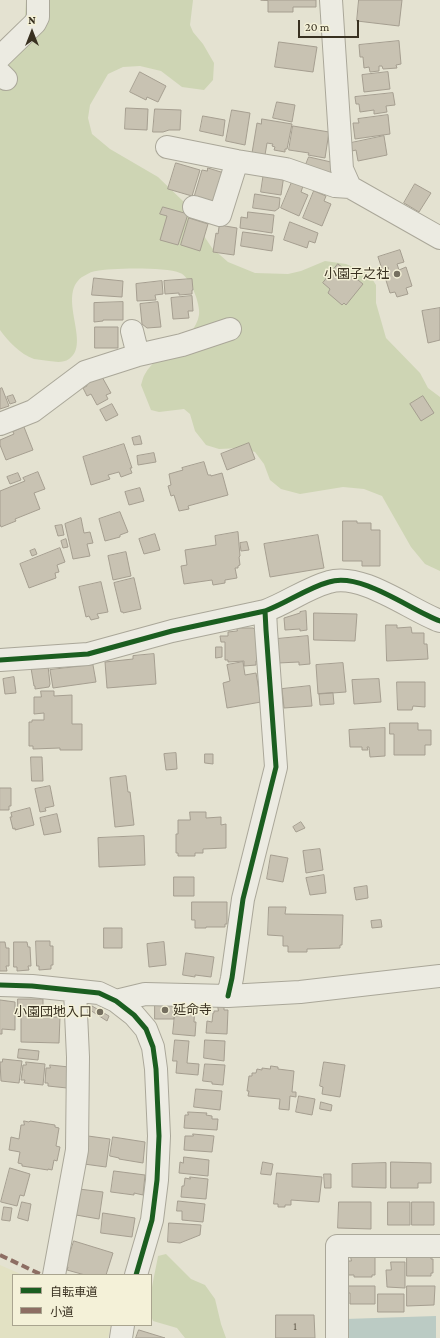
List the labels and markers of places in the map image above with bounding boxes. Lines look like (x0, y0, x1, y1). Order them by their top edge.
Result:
place label: 小園子之社 (324, 266, 389, 282)
marker: 小園子之社 (392, 269, 402, 279)
place label: 延命寺 (173, 1002, 212, 1018)
place label: 小園団地入口 (14, 1004, 92, 1020)
marker: 延命寺 (160, 1005, 170, 1015)
marker: 小園団地入口 (95, 1007, 105, 1017)

